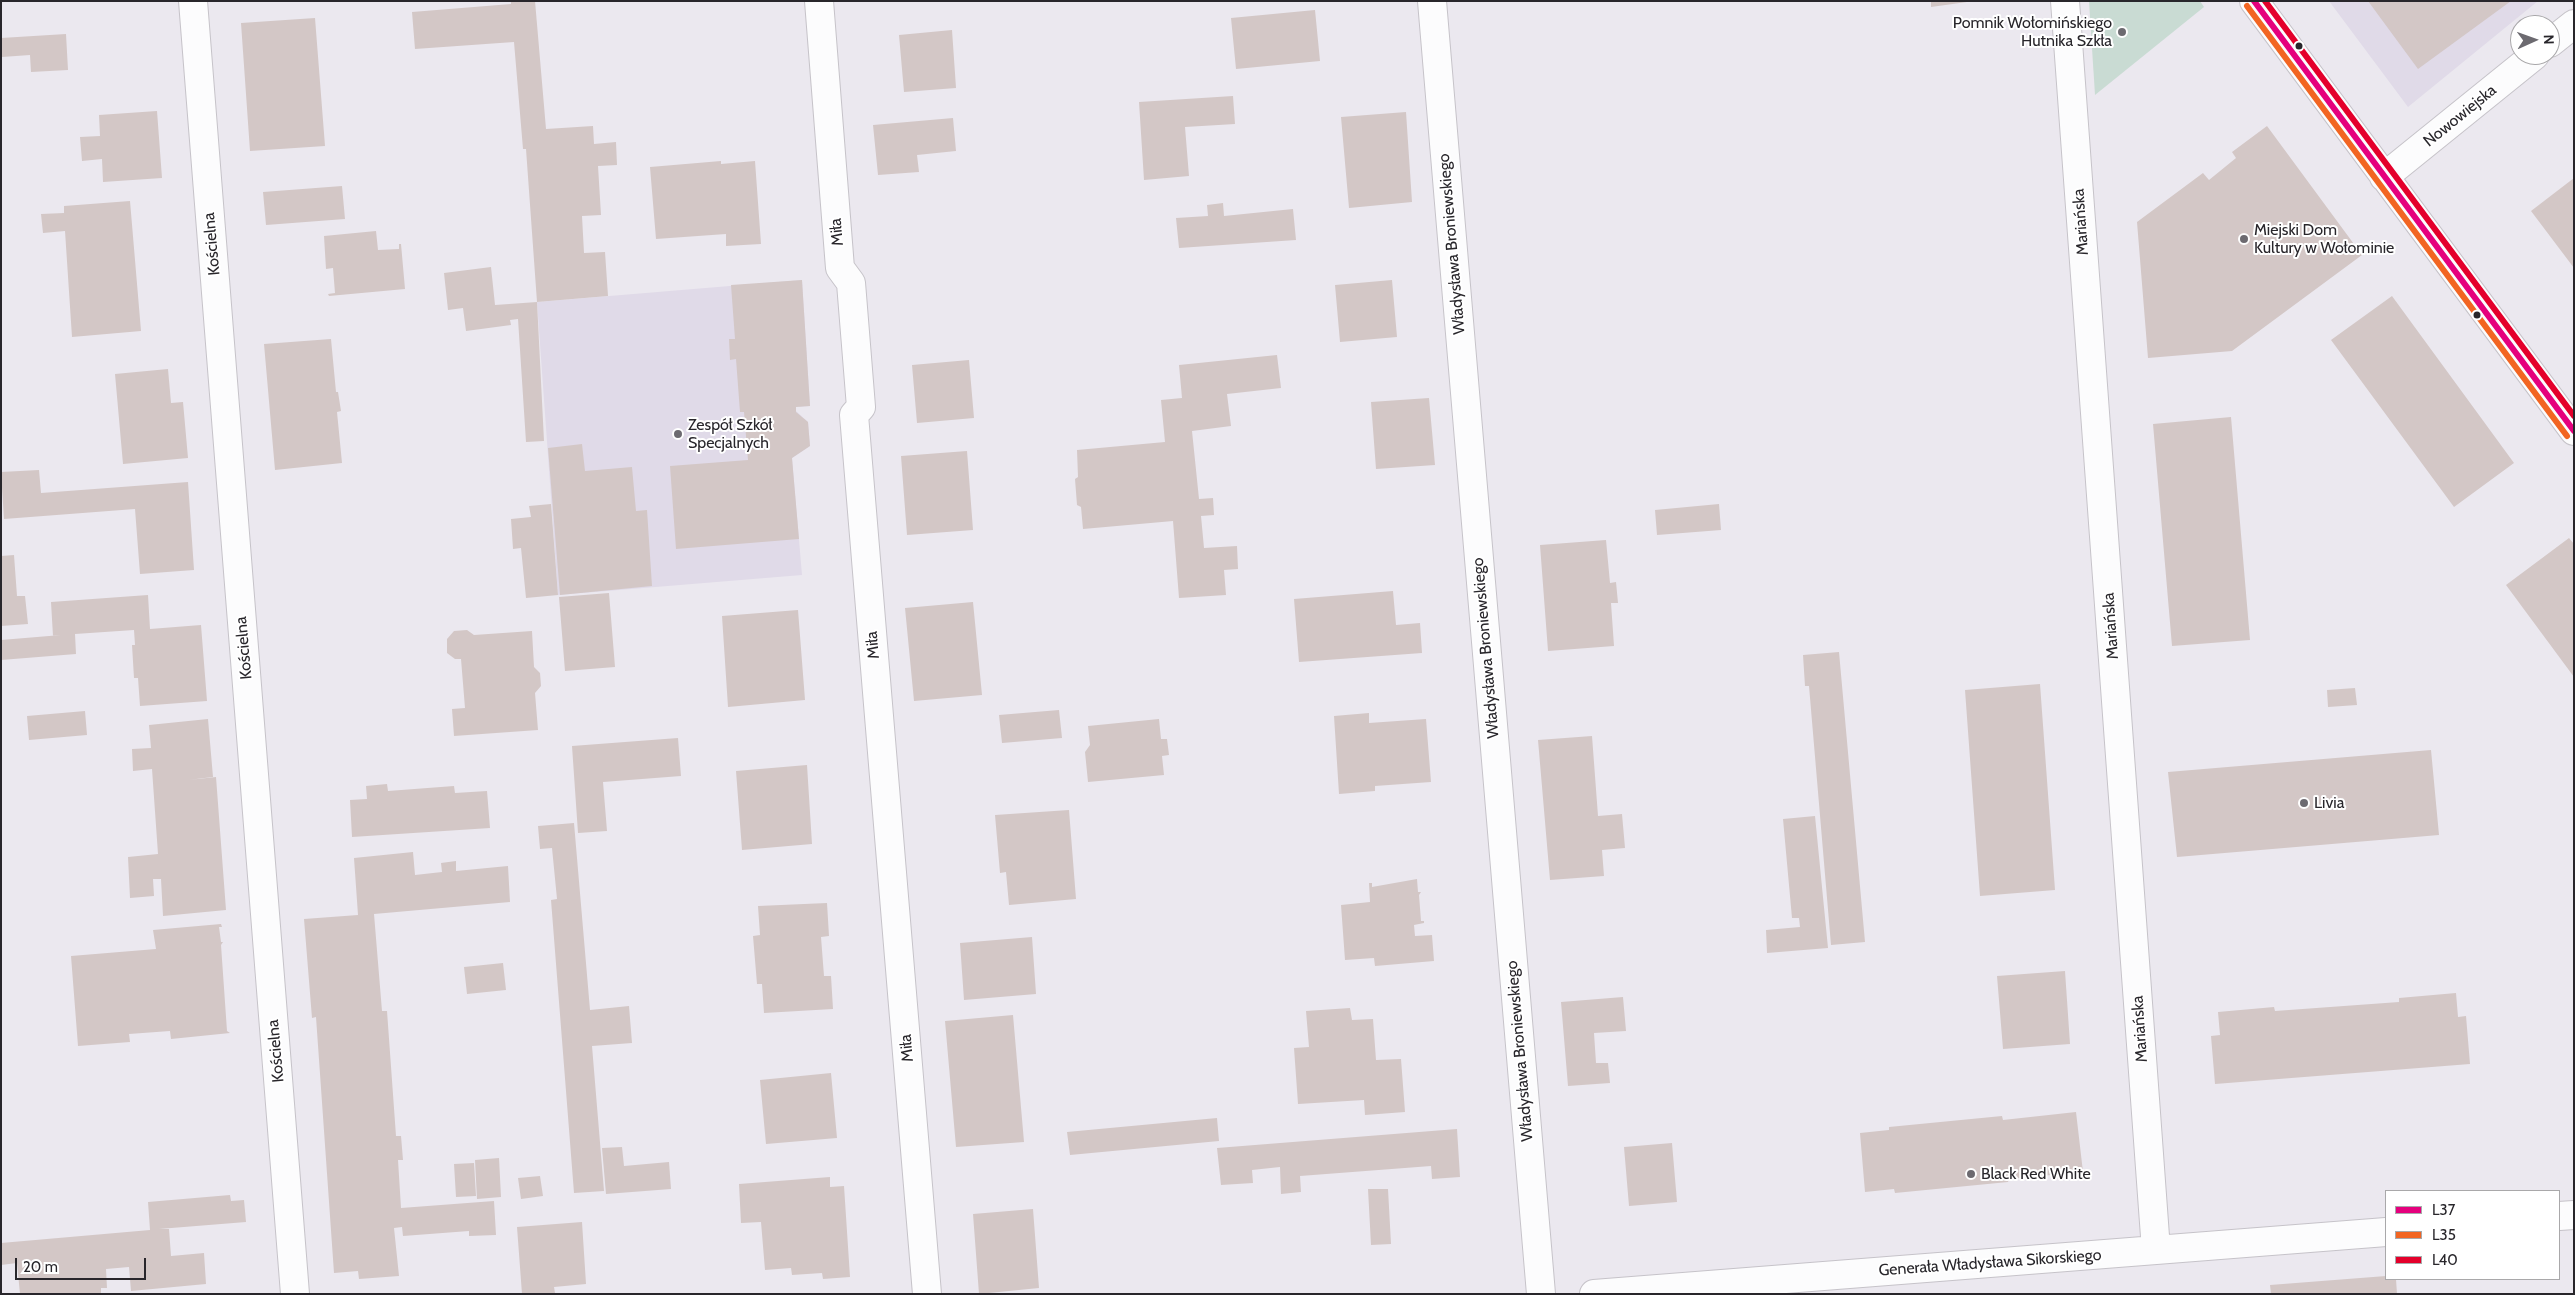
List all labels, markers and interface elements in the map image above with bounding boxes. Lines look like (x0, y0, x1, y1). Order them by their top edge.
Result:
place label: Pomnik Wołomińskiego Hutnika Szkła (1953, 13, 2112, 51)
north arrow (2510, 15, 2560, 65)
marker: Pomnik Wołomińskiego Hutnika Szkła (2116, 26, 2128, 38)
text: N (2540, 34, 2558, 45)
unlabelled marker (2294, 41, 2304, 51)
street label: Nowowiejska (2420, 81, 2500, 151)
street label: Władysława Broniewskiego (1435, 153, 1469, 335)
street label: Mariańska (2069, 188, 2093, 256)
street label: Kościelna (200, 212, 224, 276)
street label: Miła (826, 217, 848, 247)
place label: Miejski Dom Kultury w Wołominie (2254, 220, 2394, 258)
marker: Miejski Dom Kultury w Wołominie (2238, 233, 2250, 245)
unlabelled marker (2472, 310, 2482, 320)
place label: Zespół Szkół Specjalnych (688, 415, 772, 453)
marker: Zespół Szkół Specjalnych (672, 428, 684, 440)
street label: Władysława Broniewskiego (1469, 557, 1503, 739)
street label: Mariańska (2099, 592, 2123, 660)
street label: Kościelna (232, 616, 256, 680)
street label: Miła (862, 630, 884, 660)
place label: Livia (2314, 793, 2344, 813)
marker: Livia (2298, 797, 2310, 809)
street label: Władysława Broniewskiego (1503, 960, 1537, 1142)
street label: Mariańska (2128, 995, 2152, 1063)
street label: Kościelna (264, 1019, 288, 1083)
street label: Miła (896, 1033, 918, 1063)
place label: Black Red White (1981, 1164, 2091, 1184)
marker: Black Red White (1965, 1168, 1977, 1180)
legend (2385, 1190, 2560, 1280)
text: L37 (2432, 1201, 2455, 1219)
text: L35 (2432, 1226, 2456, 1244)
street label: Generała Władysława Sikorskiego (1878, 1246, 2102, 1280)
scale bar (18, 1248, 149, 1280)
text: L40 (2432, 1251, 2458, 1269)
text: 20 m (23, 1258, 58, 1276)

